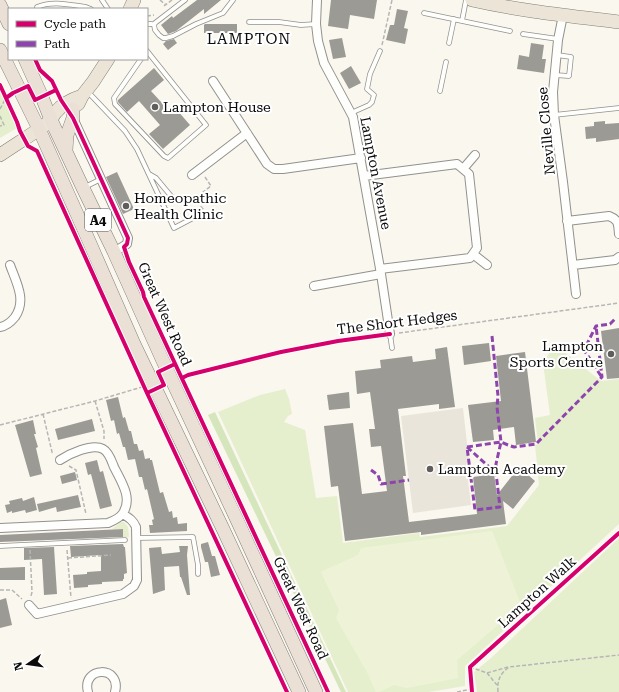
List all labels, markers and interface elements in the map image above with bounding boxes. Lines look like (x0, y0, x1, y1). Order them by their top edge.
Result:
legend (8, 8, 148, 60)
text: Cycle path (44, 17, 106, 31)
district label: LAMPTON (207, 30, 291, 48)
text: Path (44, 37, 70, 51)
street label: Neville Close (534, 86, 558, 176)
place label: Lampton House (163, 99, 271, 115)
marker: Lampton House (150, 102, 160, 112)
street label: Lampton Avenue (357, 115, 395, 231)
place label: Homeopathic Health Clinic (134, 190, 226, 222)
marker: Homeopathic Health Clinic (121, 201, 131, 211)
road number: A4 (85, 209, 111, 231)
street label: Great West Road (135, 260, 195, 368)
street label: The Short Hedges (336, 307, 458, 337)
place label: Lampton Sports Centre (510, 338, 603, 370)
marker: Lampton Sports Centre (606, 349, 616, 359)
place label: Lampton Academy (438, 461, 566, 477)
marker: Lampton Academy (425, 464, 435, 474)
street label: Lampton Walk (495, 553, 579, 631)
street label: Great West Road (270, 554, 332, 662)
north arrow (8, 644, 48, 684)
text: N (11, 660, 26, 672)

